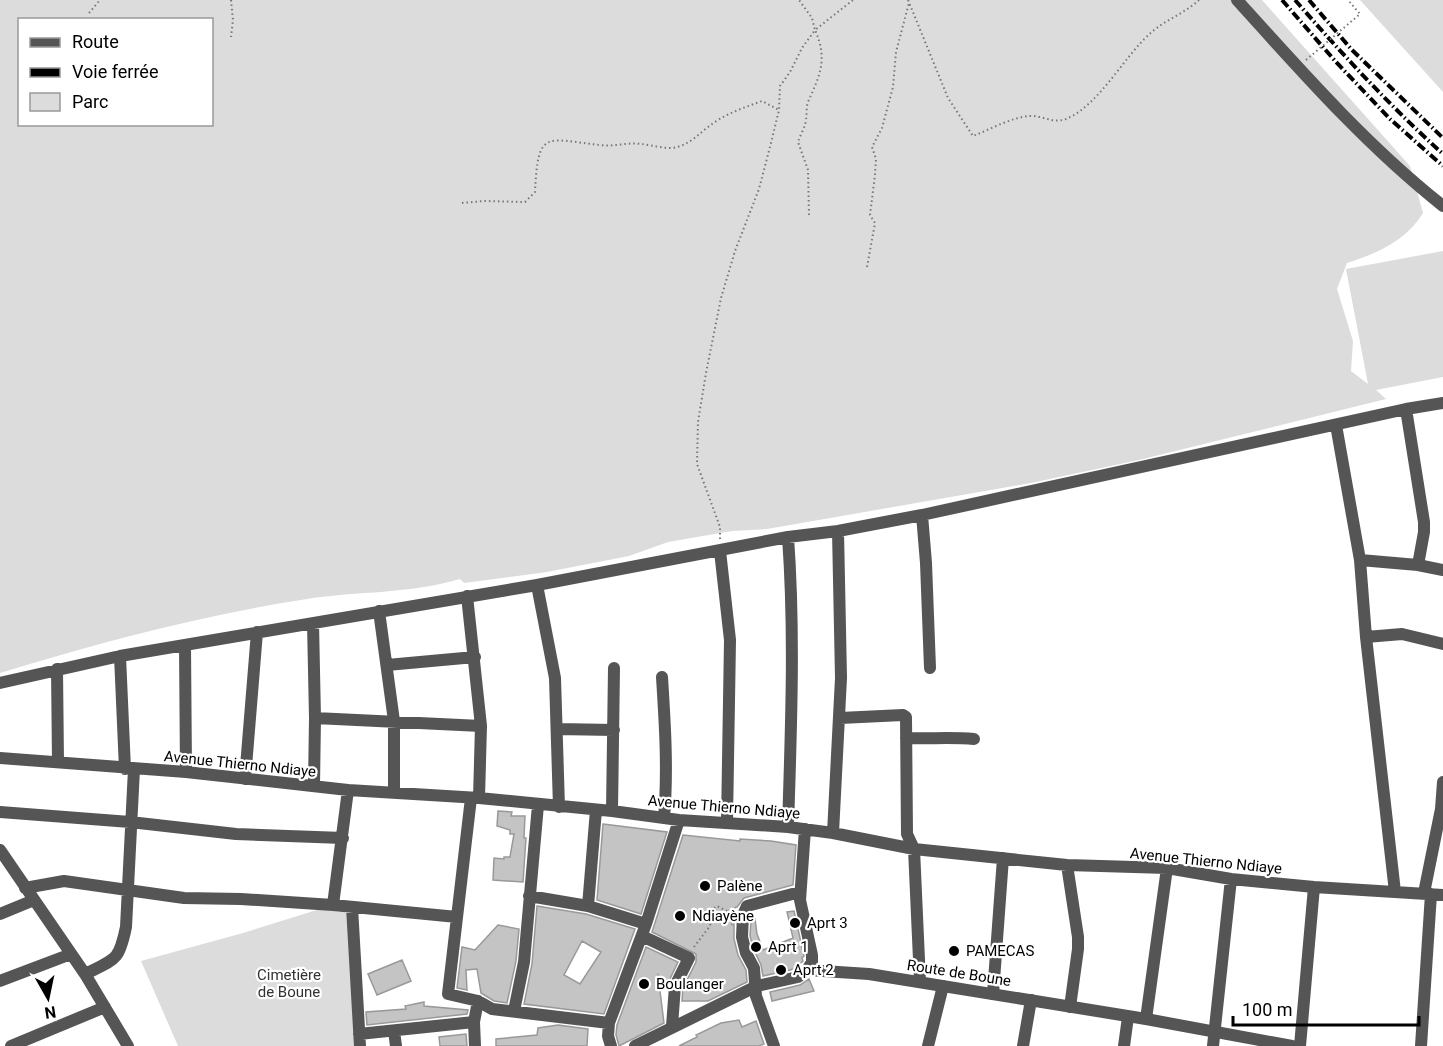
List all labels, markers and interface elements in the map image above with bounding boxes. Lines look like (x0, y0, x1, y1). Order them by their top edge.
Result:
legend (18, 18, 213, 126)
text: Route (72, 31, 119, 52)
text: Voie ferrée (72, 61, 158, 82)
text: Parc (72, 91, 108, 112)
street label: Avenue Thierno Ndiaye (163, 747, 317, 781)
street label: Avenue Thierno Ndiaye (647, 791, 801, 823)
street label: Avenue Thierno Ndiaye (1129, 844, 1283, 878)
place label: Palène (717, 877, 762, 895)
marker: Palène (698, 879, 712, 893)
place label: Ndiayène (692, 907, 754, 925)
marker: Ndiayène (673, 909, 687, 923)
place label: Aprt 3 (807, 914, 848, 932)
marker: Aprt 3 (788, 916, 802, 930)
place label: Aprt 1 (768, 938, 809, 956)
marker: Aprt 1 (749, 940, 763, 954)
place label: PAMECAS (966, 942, 1034, 960)
marker: PAMECAS (947, 944, 961, 958)
street label: Route de Boune (906, 956, 1012, 990)
place label: Aprt 2 (793, 961, 834, 979)
marker: Aprt 2 (774, 963, 788, 977)
park label: Cimetière de Boune (257, 966, 321, 1001)
north arrow (18, 968, 78, 1028)
place label: Boulanger (656, 975, 724, 993)
marker: Boulanger (637, 977, 651, 991)
scale bar (1233, 989, 1419, 1027)
text: 100 m (1242, 999, 1293, 1020)
text: N (43, 1002, 57, 1023)

